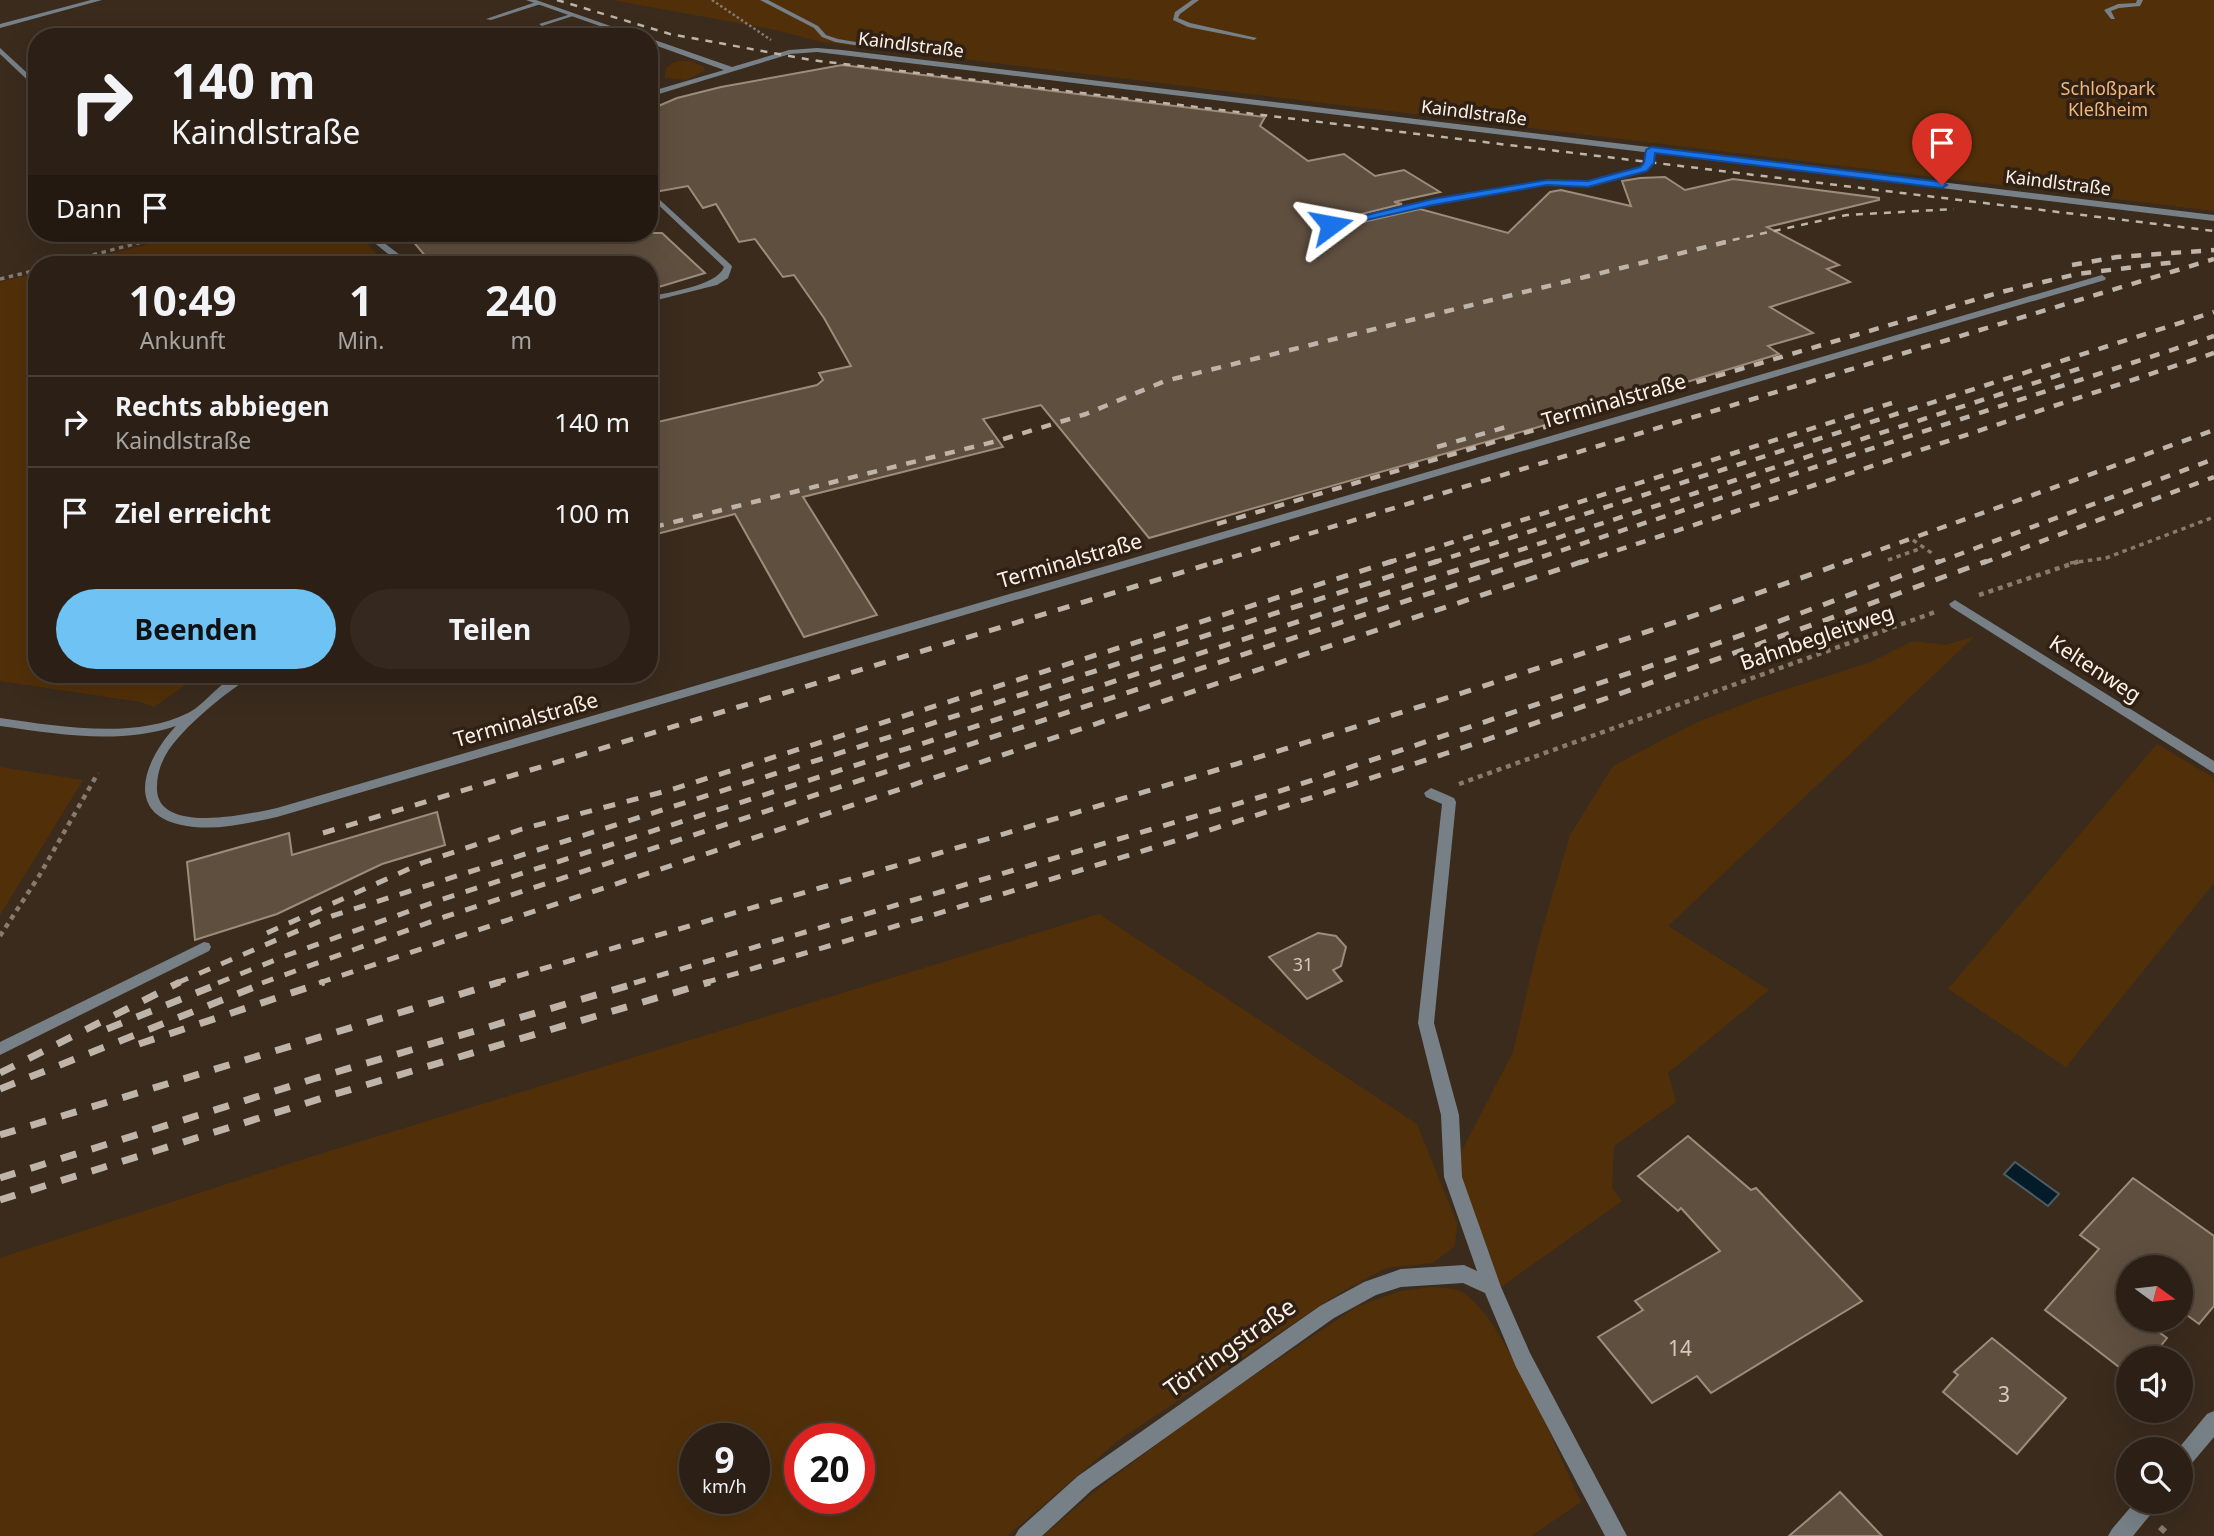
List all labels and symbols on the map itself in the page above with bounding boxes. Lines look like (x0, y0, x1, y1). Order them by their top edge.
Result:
street label: Kaindlstraße (857, 26, 965, 62)
park label: Schloßpark Kleßheim (2061, 76, 2156, 121)
street label: Kaindlstraße (1420, 94, 1528, 130)
pin (1912, 113, 1972, 185)
street label: Kaindlstraße (2004, 164, 2112, 200)
position arrow (1294, 188, 1368, 262)
street label: Terminalstraße (1538, 366, 1689, 434)
street label: Terminalstraße (994, 526, 1145, 594)
street label: Bahnbegleitweg (1736, 598, 1897, 676)
street label: Keltenweg (2044, 628, 2147, 708)
street label: Terminalstraße (450, 685, 601, 753)
house number: 31 (1293, 952, 1313, 976)
north arrow (2116, 1255, 2193, 1332)
street label: Törringstraße (1157, 1289, 1301, 1404)
house number: 14 (1668, 1334, 1692, 1362)
house number: 3 (1998, 1380, 2010, 1408)
speed limit sign: 20 (784, 1423, 875, 1514)

